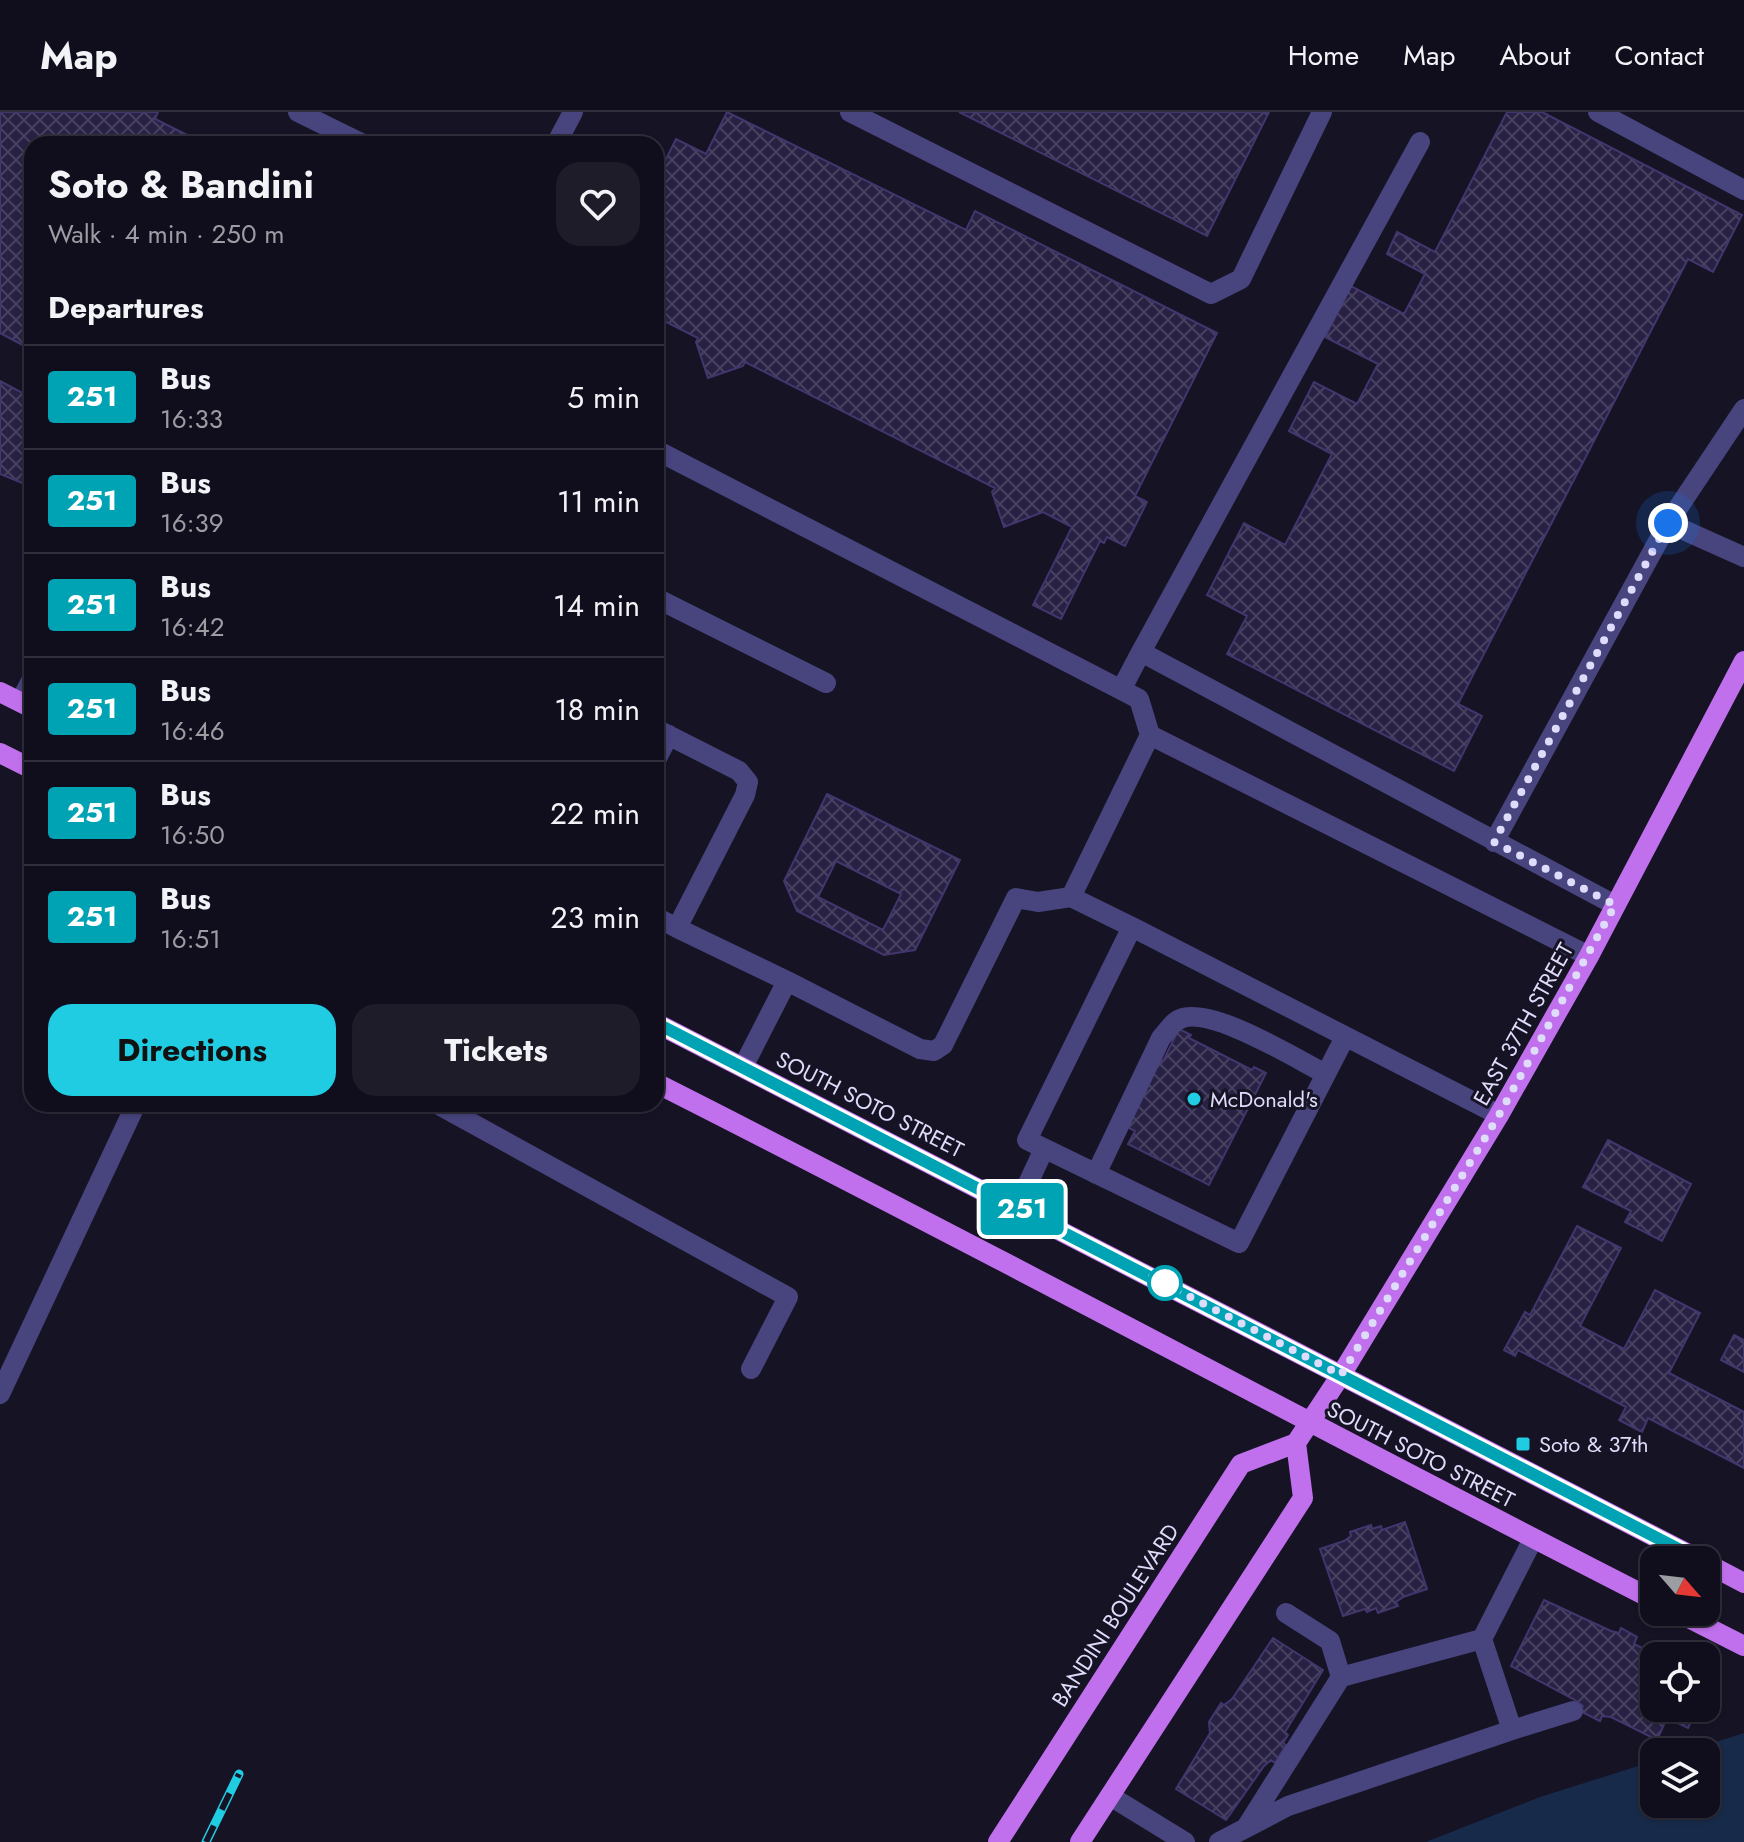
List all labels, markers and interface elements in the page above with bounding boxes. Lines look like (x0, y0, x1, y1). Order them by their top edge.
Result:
text: Map (40, 28, 118, 83)
text: Home (1288, 35, 1359, 76)
text: Map (1403, 35, 1455, 76)
text: About (1499, 35, 1571, 76)
text: Contact (1615, 35, 1704, 76)
text: Soto & Bandini (48, 157, 314, 212)
button: heart (556, 162, 640, 246)
text: Walk · 4 min · 250 m (48, 215, 285, 253)
text: Departures (48, 286, 204, 329)
text: Bus (160, 357, 211, 400)
text: 251 (67, 376, 117, 417)
text: 5 min (567, 376, 640, 419)
text: 16:33 (160, 400, 223, 438)
text: Bus (160, 461, 211, 504)
text: 251 (67, 480, 117, 521)
text: 11 min (557, 480, 640, 523)
your location (1648, 503, 1688, 543)
text: 16:39 (160, 504, 224, 542)
text: Bus (160, 565, 211, 608)
text: 251 (67, 584, 117, 625)
text: 14 min (553, 584, 640, 627)
text: 16:42 (160, 608, 224, 646)
text: Bus (160, 669, 211, 712)
text: 251 (67, 688, 117, 729)
text: 18 min (554, 688, 640, 731)
text: 16:46 (160, 712, 225, 750)
text: Bus (160, 773, 211, 816)
text: 251 (67, 792, 117, 833)
text: 22 min (550, 792, 640, 835)
text: 16:50 (160, 816, 225, 854)
text: Bus (160, 877, 211, 920)
text: 251 (67, 896, 117, 937)
text: 23 min (551, 896, 640, 939)
text: 16:51 (160, 920, 221, 958)
street label: EAST 37TH STREET (1465, 936, 1581, 1111)
button: Directions (48, 1004, 336, 1096)
button: Tickets (352, 1004, 640, 1096)
street label: SOUTH SOTO STREET (771, 1043, 970, 1166)
place label: McDonald's (1210, 1083, 1318, 1115)
marker: McDonald's (1185, 1090, 1203, 1108)
line badge: 251 (976, 1183, 1068, 1235)
text: 251 (997, 1188, 1047, 1229)
unlabelled marker (1148, 1266, 1182, 1300)
street label: SOUTH SOTO STREET (1322, 1393, 1521, 1516)
place label: Soto & 37th (1539, 1428, 1648, 1460)
marker: Soto & 37th (1514, 1435, 1532, 1453)
street label: BANDINI BOULEVARD (1044, 1517, 1186, 1713)
north arrow (1640, 1546, 1720, 1626)
map controls (1640, 1546, 1720, 1818)
button: locate (1640, 1642, 1720, 1722)
button: layers (1640, 1738, 1720, 1818)

